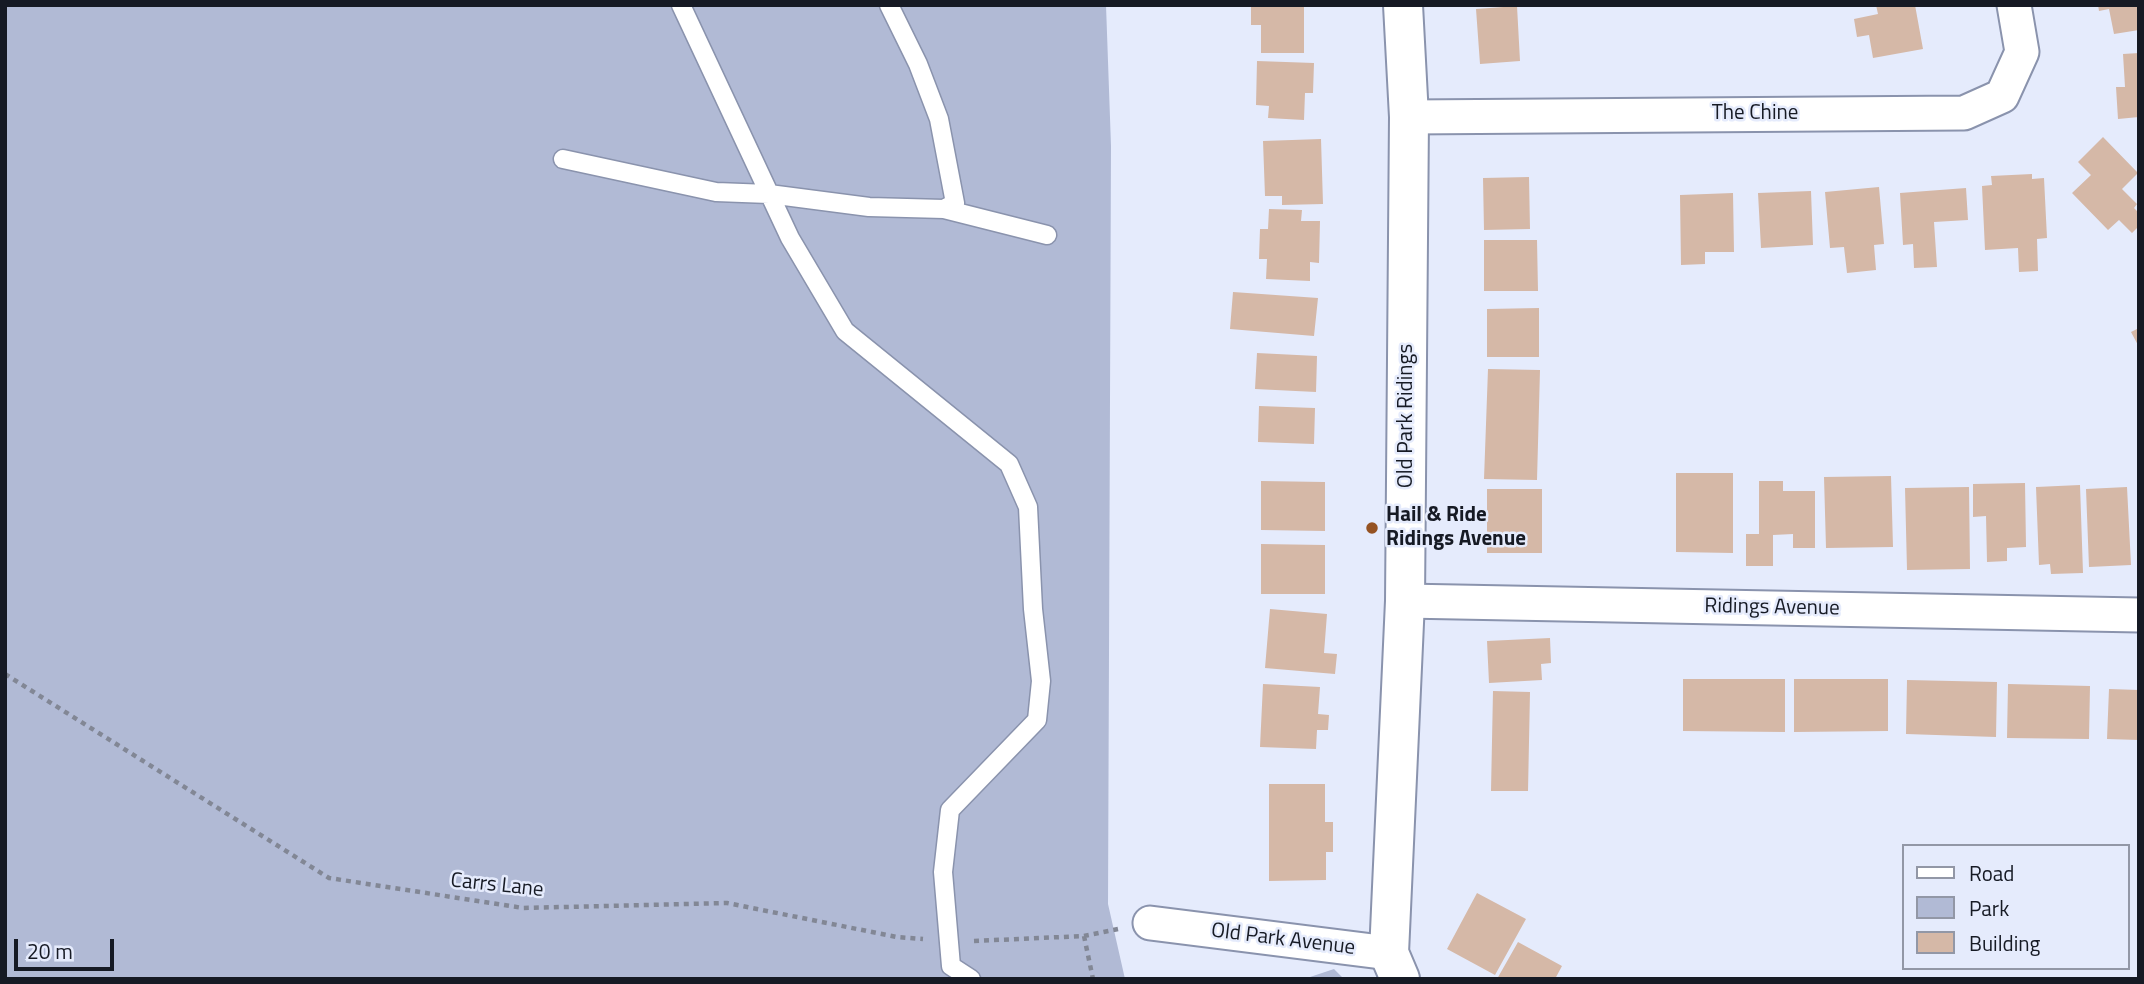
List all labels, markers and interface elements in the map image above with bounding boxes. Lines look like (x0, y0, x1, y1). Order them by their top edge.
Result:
street label: The Chine (1712, 101, 1798, 127)
street label: Old Park Ridings (1394, 344, 1420, 488)
place label: Hail & Ride Ridings Avenue (1386, 503, 1526, 553)
marker: Hail & Ride Ridings Avenue (1364, 520, 1380, 536)
street label: Ridings Avenue (1704, 594, 1840, 622)
legend (1902, 844, 2130, 970)
text: Road (1969, 857, 2014, 889)
street label: Carrs Lane (449, 869, 545, 903)
text: Park (1969, 892, 2009, 924)
street label: Old Park Avenue (1210, 919, 1356, 961)
scale bar (18, 925, 117, 969)
text: Building (1969, 927, 2040, 959)
text: 20 m (27, 935, 73, 967)

